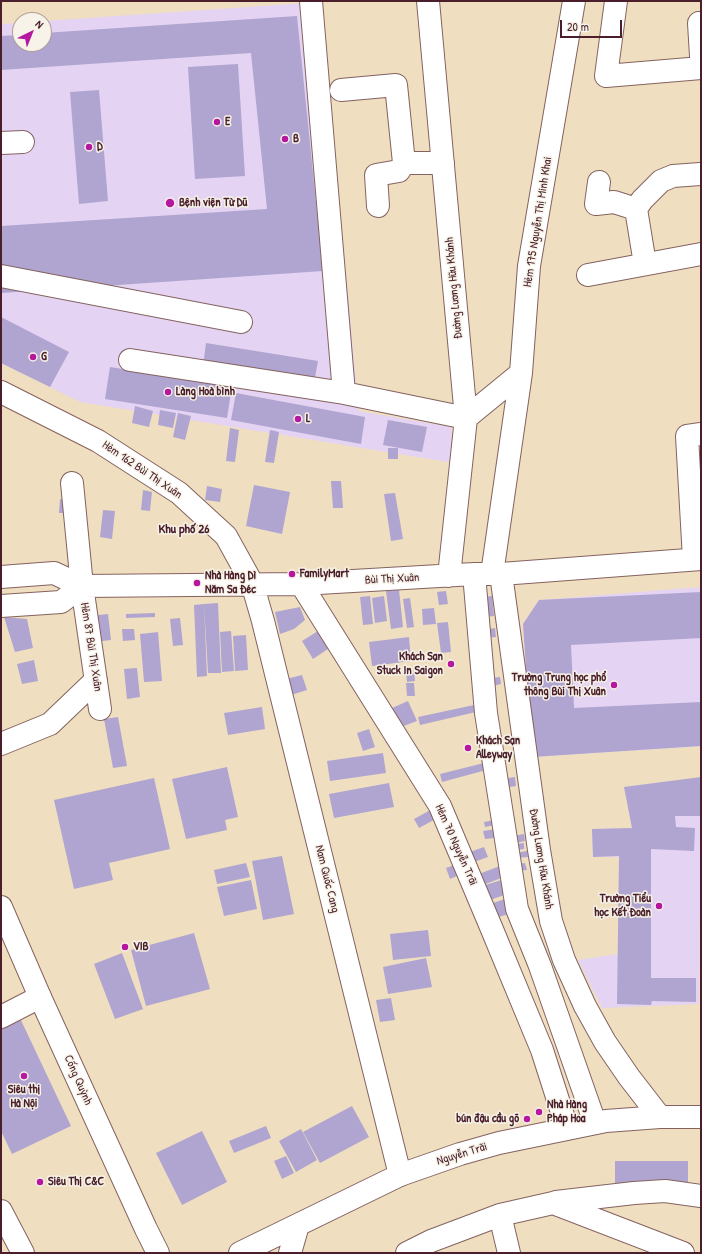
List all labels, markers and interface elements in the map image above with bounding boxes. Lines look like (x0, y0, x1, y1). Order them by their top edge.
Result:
north arrow (12, 12, 52, 52)
scale bar (562, 12, 624, 38)
text: N (33, 17, 46, 31)
text: 20 m (567, 18, 589, 35)
place label: E (225, 115, 230, 129)
marker: E (212, 117, 222, 127)
place label: B (293, 132, 299, 146)
marker: B (280, 134, 290, 144)
place label: D (97, 140, 103, 154)
marker: D (84, 142, 94, 152)
street label: Hẻm 175 Nguyễn Thị Minh Khai (521, 156, 555, 288)
place label: Bệnh viện Từ Dũ (179, 196, 247, 210)
marker: Bệnh viện Từ Dũ (164, 197, 176, 209)
street label: Đường Lương Hữu Khánh (442, 237, 466, 339)
place label: G (41, 350, 47, 364)
marker: G (28, 352, 38, 362)
place label: Làng Hoà bình (176, 385, 235, 399)
marker: Làng Hoà bình (163, 387, 173, 397)
place label: L (306, 412, 310, 426)
marker: L (293, 414, 303, 424)
street label: Hẻm 162 Bùi Thị Xuân (99, 438, 185, 502)
district label: Khu phố 26 (159, 522, 209, 538)
place label: FamilyMart (300, 567, 349, 581)
place label: Nhà Hàng Dì Năm Sa Đéc (205, 569, 256, 597)
marker: FamilyMart (287, 569, 297, 579)
street label: Bùi Thị Xuân (364, 570, 420, 588)
marker: Nhà Hàng Dì Năm Sa Đéc (192, 578, 202, 588)
street label: Hẻm 87 Bùi Thị Xuân (77, 602, 105, 692)
place label: Khách Sạn Stuck In Saigon (377, 650, 443, 678)
marker: Khách Sạn Stuck In Saigon (446, 659, 456, 669)
place label: Trường Trung học phổ thông Bùi Thị Xuân (512, 671, 606, 699)
marker: Trường Trung học phổ thông Bùi Thị Xuân (609, 680, 619, 690)
place label: Khách Sạn Alleyway (476, 734, 520, 762)
marker: Khách Sạn Alleyway (463, 743, 473, 753)
street label: Hẻm 70 Nguyễn Trãi (432, 802, 480, 888)
street label: Đường Lương Hữu Khánh (526, 808, 556, 910)
street label: Nam Quốc Cang (312, 844, 342, 914)
place label: Trường Tiểu học Kết Đoàn (594, 892, 651, 920)
marker: Trường Tiểu học Kết Đoàn (654, 901, 664, 911)
place label: VIB (133, 940, 149, 954)
marker: VIB (120, 942, 130, 952)
street label: Cống Quỳnh (61, 1053, 95, 1107)
marker: Siêu thị Hà Nội (19, 1071, 29, 1081)
place label: Siêu thị Hà Nội (8, 1083, 40, 1111)
place label: Nhà Hàng Pháp Hoa (547, 1098, 587, 1126)
marker: Nhà Hàng Pháp Hoa (534, 1107, 544, 1117)
place label: bún đậu cầu gõ (456, 1112, 519, 1126)
marker: bún đậu cầu gõ (522, 1114, 532, 1124)
street label: Nguyễn Trãi (435, 1139, 489, 1169)
place label: Siêu Thị C&C (48, 1175, 104, 1189)
marker: Siêu Thị C&C (35, 1177, 45, 1187)

